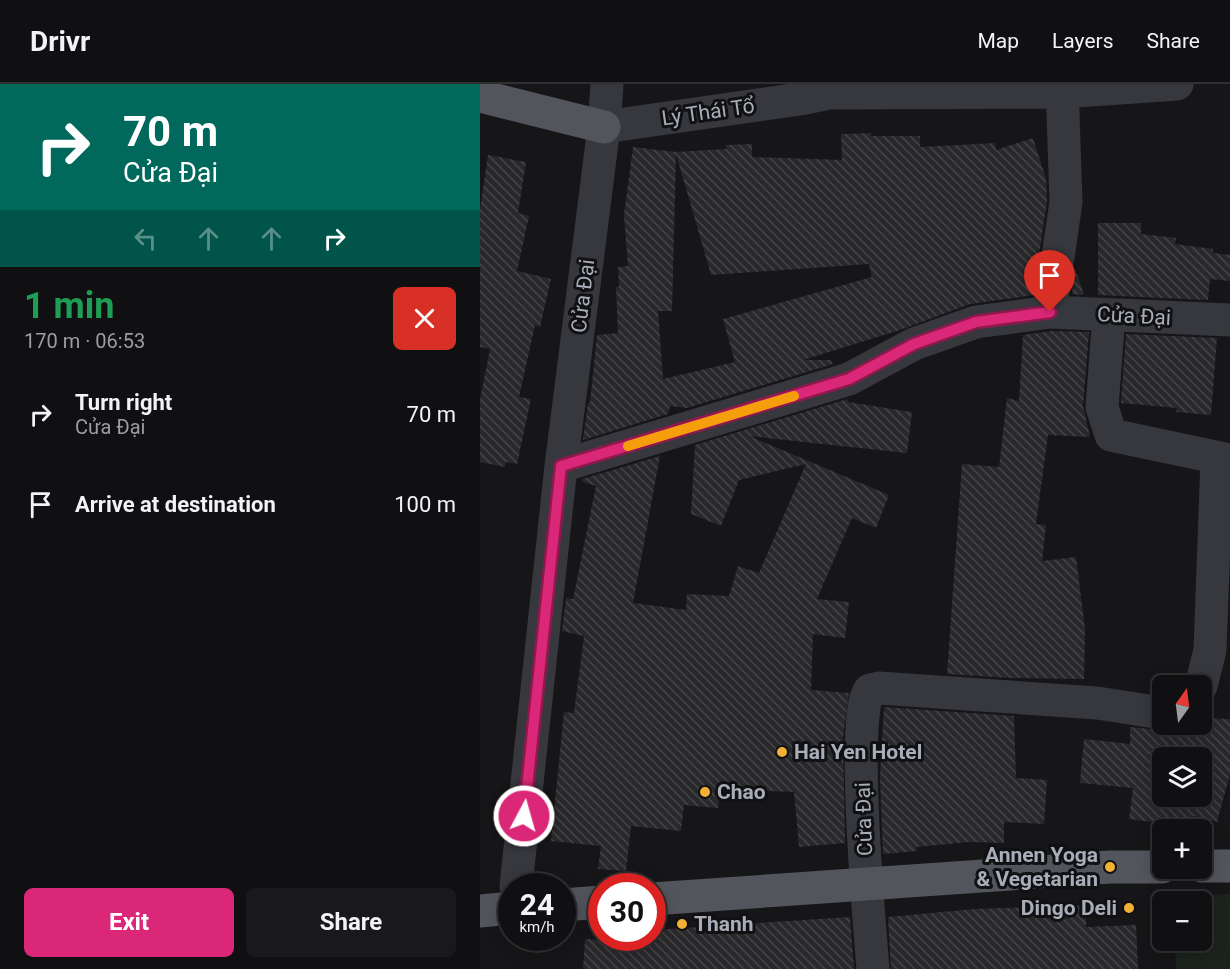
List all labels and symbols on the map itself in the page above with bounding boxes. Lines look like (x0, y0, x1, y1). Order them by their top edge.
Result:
street label: Lý Thái Tổ (660, 94, 756, 130)
pin (1024, 250, 1075, 312)
street label: Cửa Đại (567, 258, 599, 334)
street label: Cửa Đại (1096, 302, 1172, 330)
north arrow (1152, 675, 1212, 735)
place label: Hai Yen Hotel (794, 740, 922, 764)
marker: Hai Yen Hotel (775, 745, 789, 759)
place label: Chao (717, 780, 766, 804)
street label: Cửa Đại (851, 782, 877, 856)
position arrow (492, 784, 556, 848)
marker: Chao (698, 785, 712, 799)
place label: Annen Yoga & Vegetarian (976, 843, 1098, 891)
marker: Annen Yoga & Vegetarian (1103, 860, 1117, 874)
speed limit sign: 30 (588, 873, 666, 951)
place label: Dingo Deli (1021, 896, 1117, 920)
marker: Dingo Deli (1122, 901, 1136, 915)
place label: Thanh (694, 912, 754, 936)
marker: Thanh (675, 917, 689, 931)

